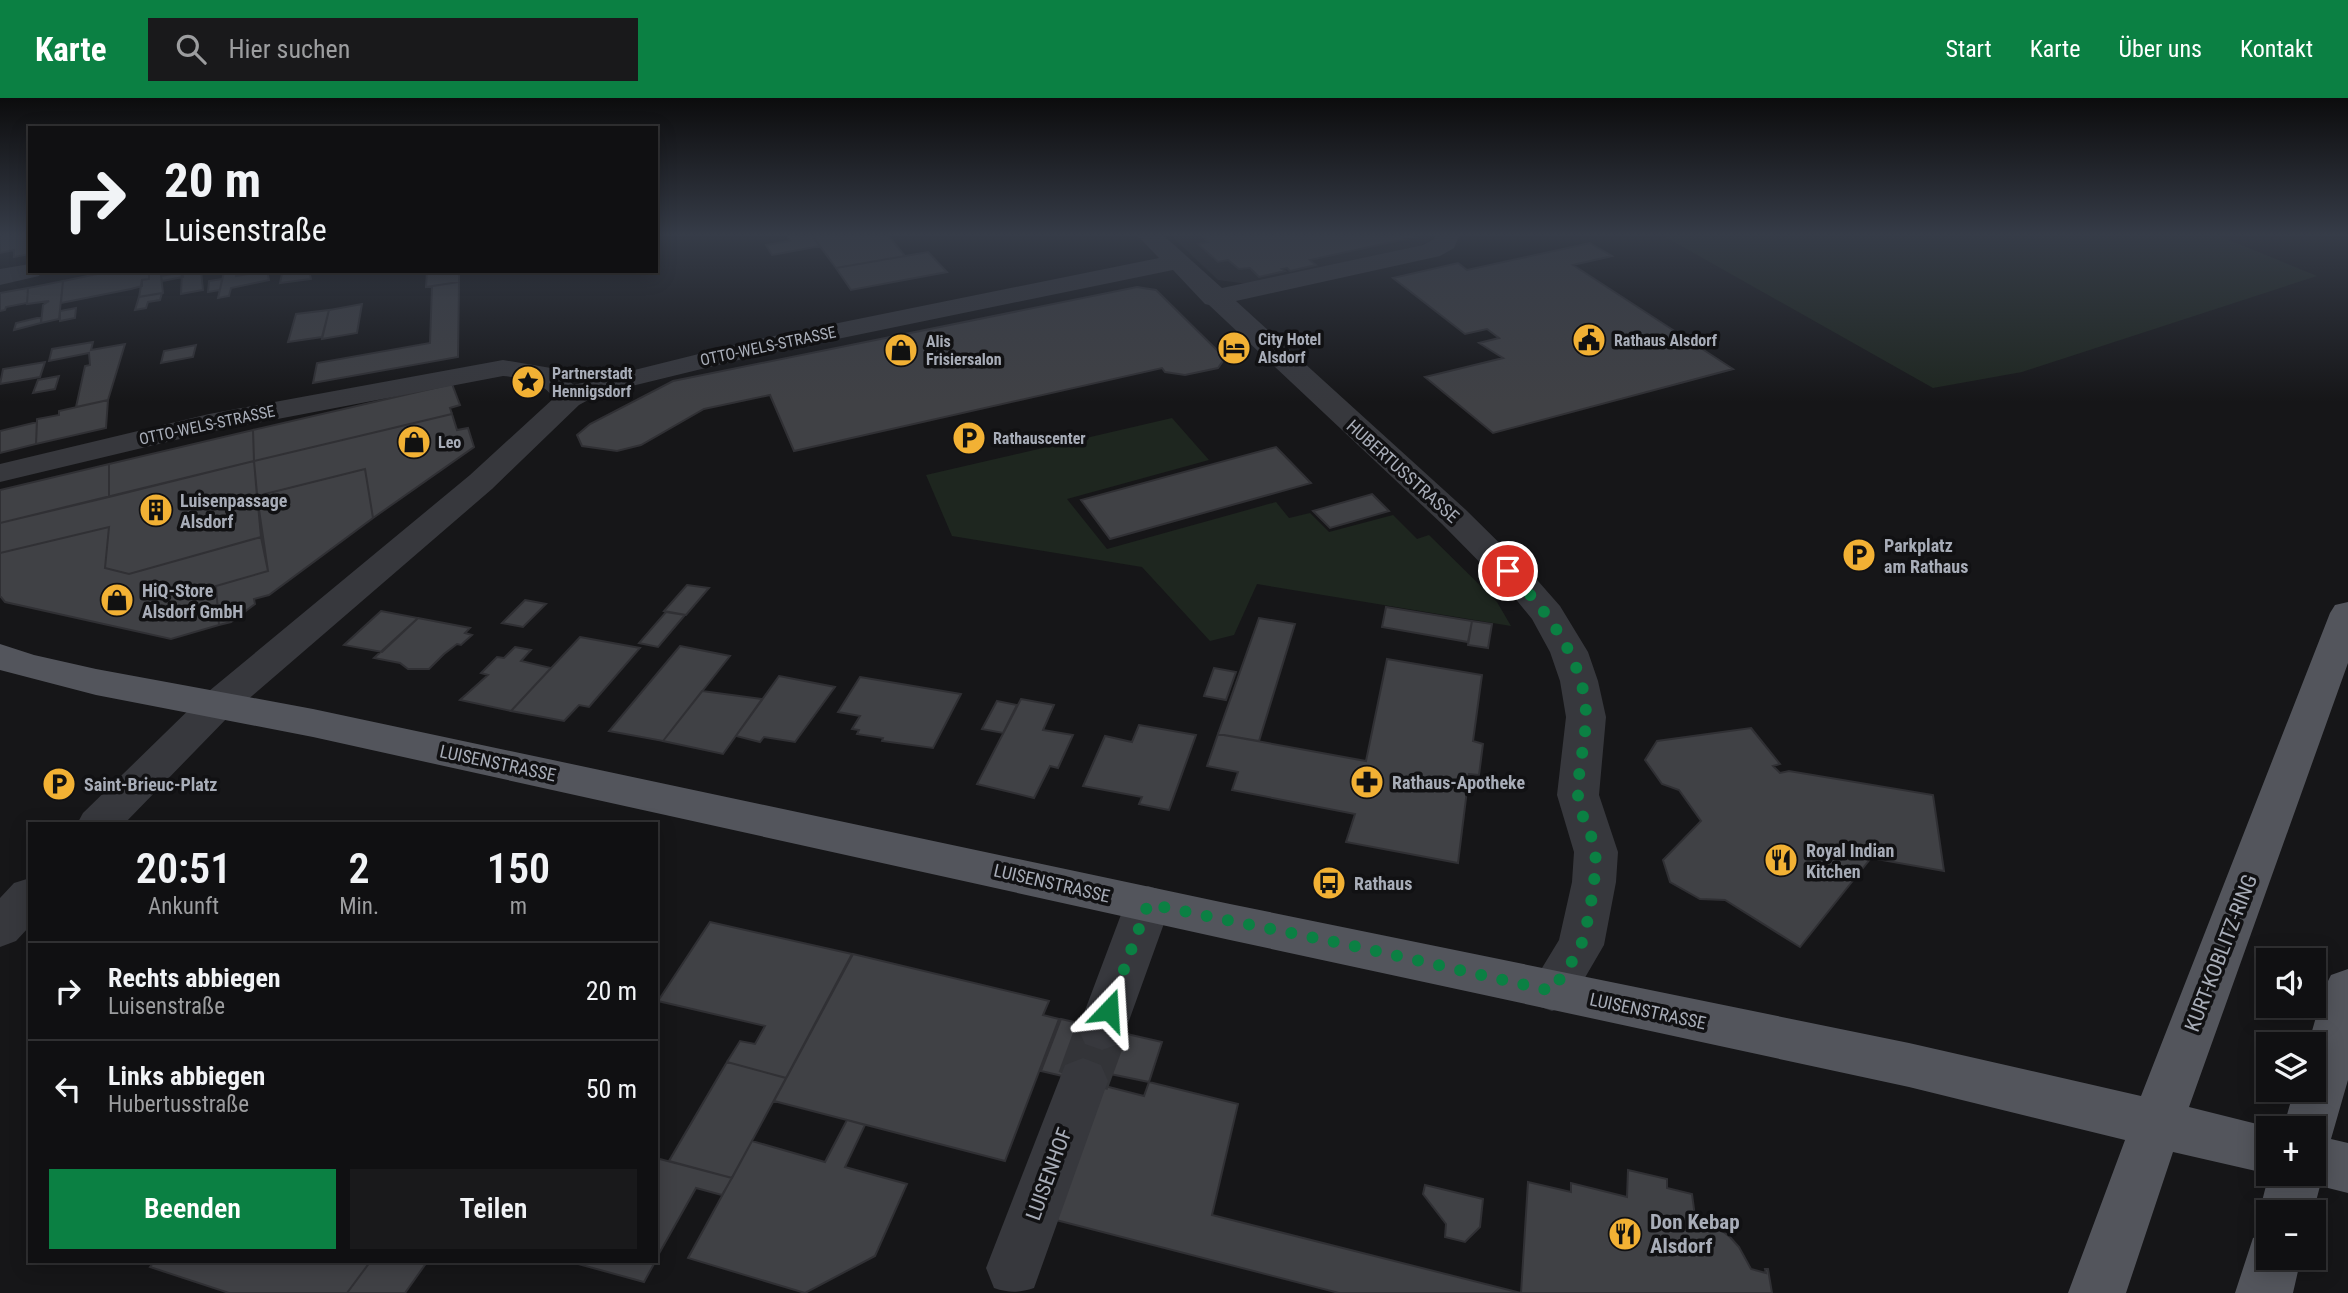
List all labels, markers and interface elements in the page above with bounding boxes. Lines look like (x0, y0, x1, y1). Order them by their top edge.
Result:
search box (148, 18, 638, 81)
text: Karte (35, 30, 106, 69)
icon: search (172, 30, 210, 68)
text: Hier suchen (228, 34, 350, 64)
text: Start (1946, 35, 1992, 63)
text: Karte (2030, 35, 2080, 63)
text: Über uns (2118, 35, 2202, 63)
text: Kontakt (2240, 35, 2313, 63)
text: 20 m (164, 152, 261, 209)
icon: right (49, 154, 140, 245)
text: Luisenstraße (164, 211, 327, 249)
public building icon: Rathaus Alsdorf (1570, 321, 1608, 359)
street label: OTTO-WELS-STRASSE (698, 322, 838, 370)
hotel icon: City Hotel Alsdorf (1215, 329, 1253, 367)
place label: City Hotel Alsdorf (1258, 330, 1321, 367)
shop icon: Alis Frisiersalon (882, 331, 920, 369)
place label: Rathaus Alsdorf (1614, 331, 1718, 350)
place label: Alis Frisiersalon (926, 332, 1002, 369)
place icon: Partnerstadt Hennigsdorf (509, 363, 547, 401)
place label: Partnerstadt Hennigsdorf (552, 364, 633, 401)
street label: OTTO-WELS-STRASSE (137, 401, 277, 449)
street label: HUBERTUSSTRASSE (1342, 415, 1464, 527)
parking icon: Rathauscenter (950, 419, 988, 457)
shop icon: Leo (395, 423, 433, 461)
place label: Rathauscenter (993, 429, 1086, 448)
place label: Leo (438, 433, 461, 452)
place label: Luisenpassage Alsdorf (180, 490, 288, 532)
building icon: Luisenpassage Alsdorf (137, 491, 175, 529)
place label: Parkplatz am Rathaus (1884, 535, 1968, 577)
parking icon: Parkplatz am Rathaus (1840, 536, 1878, 574)
pin (1478, 541, 1538, 601)
icon: arrive (1489, 552, 1527, 590)
place label: HiQ-Store Alsdorf GmbH (142, 580, 243, 622)
shop icon: HiQ-Store Alsdorf GmbH (98, 581, 136, 619)
street label: LUISENSTRASSE (438, 740, 558, 786)
pharmacy icon: Rathaus-Apotheke (1348, 763, 1386, 801)
parking icon: Saint-Brieuc-Platz (40, 765, 78, 803)
place label: Rathaus-Apotheke (1392, 772, 1525, 793)
place label: Saint-Brieuc-Platz (84, 774, 217, 795)
place label: Royal Indian Kitchen (1806, 840, 1894, 882)
restaurant icon: Royal Indian Kitchen (1762, 841, 1800, 879)
text: 20:51 (136, 844, 231, 893)
text: 2 (349, 844, 370, 893)
text: 150 (487, 844, 550, 893)
street label: LUISENSTRASSE (992, 859, 1112, 907)
bus stop icon: Rathaus (1310, 864, 1348, 902)
street label: KURT-KOBLITZ-RING (2180, 871, 2262, 1035)
place label: Rathaus (1354, 873, 1412, 894)
text: Ankunft (148, 893, 219, 920)
text: Min. (339, 893, 379, 920)
text: m (510, 893, 527, 920)
map controls (2256, 948, 2326, 1270)
button: sound (2256, 948, 2326, 1018)
text: Rechts abbiegen (108, 963, 281, 993)
icon: right (49, 972, 87, 1010)
position arrow (1072, 973, 1146, 1047)
text: 20 m (586, 976, 637, 1006)
street label: LUISENSTRASSE (1588, 988, 1708, 1034)
text: Luisenstraße (108, 993, 225, 1020)
button: layers (2256, 1032, 2326, 1102)
text: Links abbiegen (108, 1061, 265, 1091)
icon: left (49, 1070, 87, 1108)
text: 50 m (586, 1074, 637, 1104)
text: Hubertusstraße (108, 1091, 249, 1118)
button: + (2256, 1116, 2326, 1186)
street label: LUISENHOF (1021, 1125, 1077, 1223)
button: Beenden (49, 1169, 336, 1249)
button: Teilen (350, 1169, 637, 1249)
button: − (2256, 1200, 2326, 1270)
place label: Don Kebap Alsdorf (1650, 1210, 1740, 1258)
restaurant icon: Don Kebap Alsdorf (1606, 1215, 1644, 1253)

